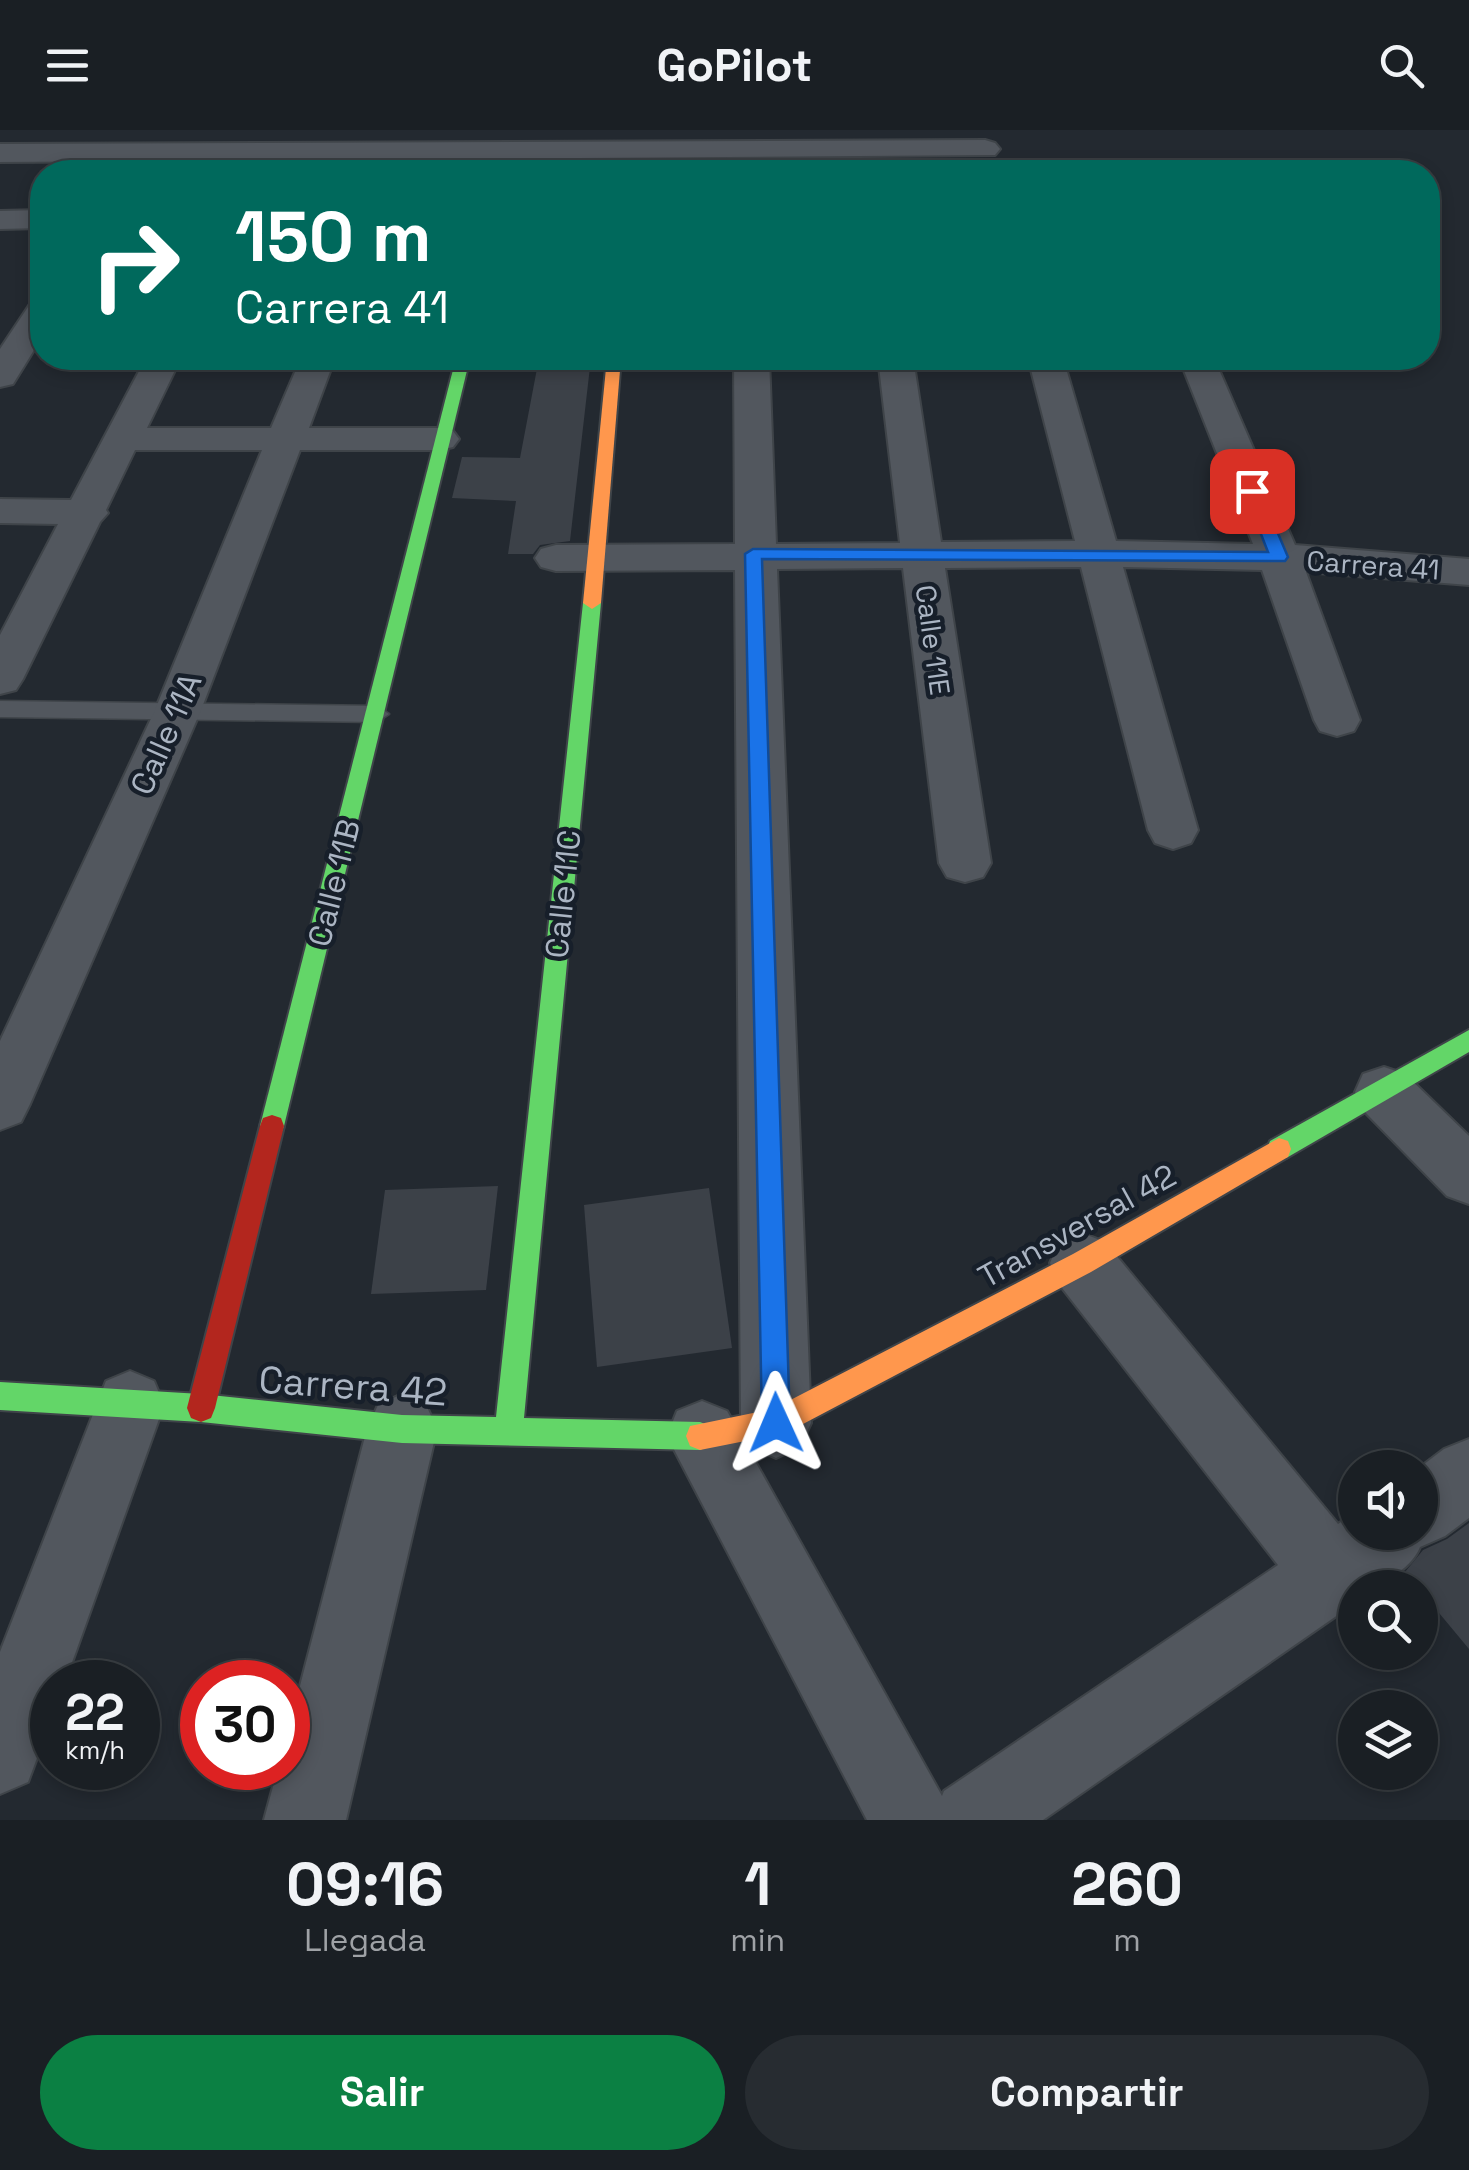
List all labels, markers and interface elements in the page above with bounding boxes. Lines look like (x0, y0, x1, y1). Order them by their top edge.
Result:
text: GoPilot (657, 37, 812, 94)
icon: menu (40, 38, 95, 93)
icon: search (1374, 38, 1429, 93)
text: 150 m (235, 192, 432, 281)
icon: right (70, 200, 200, 330)
text: Carrera 41 (235, 279, 449, 336)
pin (1210, 449, 1295, 534)
icon: arrive (1225, 464, 1280, 519)
street label: Carrera 41 (1305, 542, 1441, 588)
street label: Calle 11E (907, 583, 959, 697)
street label: Calle 11A (122, 667, 210, 801)
street label: Calle 11B (299, 815, 369, 951)
street label: Calle 11C (536, 828, 590, 960)
street label: Transversal 42 (971, 1155, 1183, 1297)
street label: Carrera 42 (257, 1355, 449, 1417)
position arrow (724, 1371, 828, 1475)
map controls (1338, 1450, 1438, 1790)
button: sound (1338, 1450, 1438, 1550)
button: search (1338, 1570, 1438, 1670)
speed limit sign: 30 (180, 1660, 310, 1790)
text: 22 (65, 1681, 125, 1745)
button: layers (1338, 1690, 1438, 1790)
text: km/h (65, 1734, 125, 1766)
text: 09:16 (286, 1846, 444, 1923)
text: 1 (744, 1846, 771, 1923)
text: 260 (1071, 1846, 1183, 1923)
text: Llegada (304, 1920, 426, 1960)
text: min (730, 1920, 785, 1960)
text: m (1113, 1920, 1141, 1960)
button: Salir (40, 2035, 725, 2150)
button: Compartir (745, 2035, 1429, 2150)

